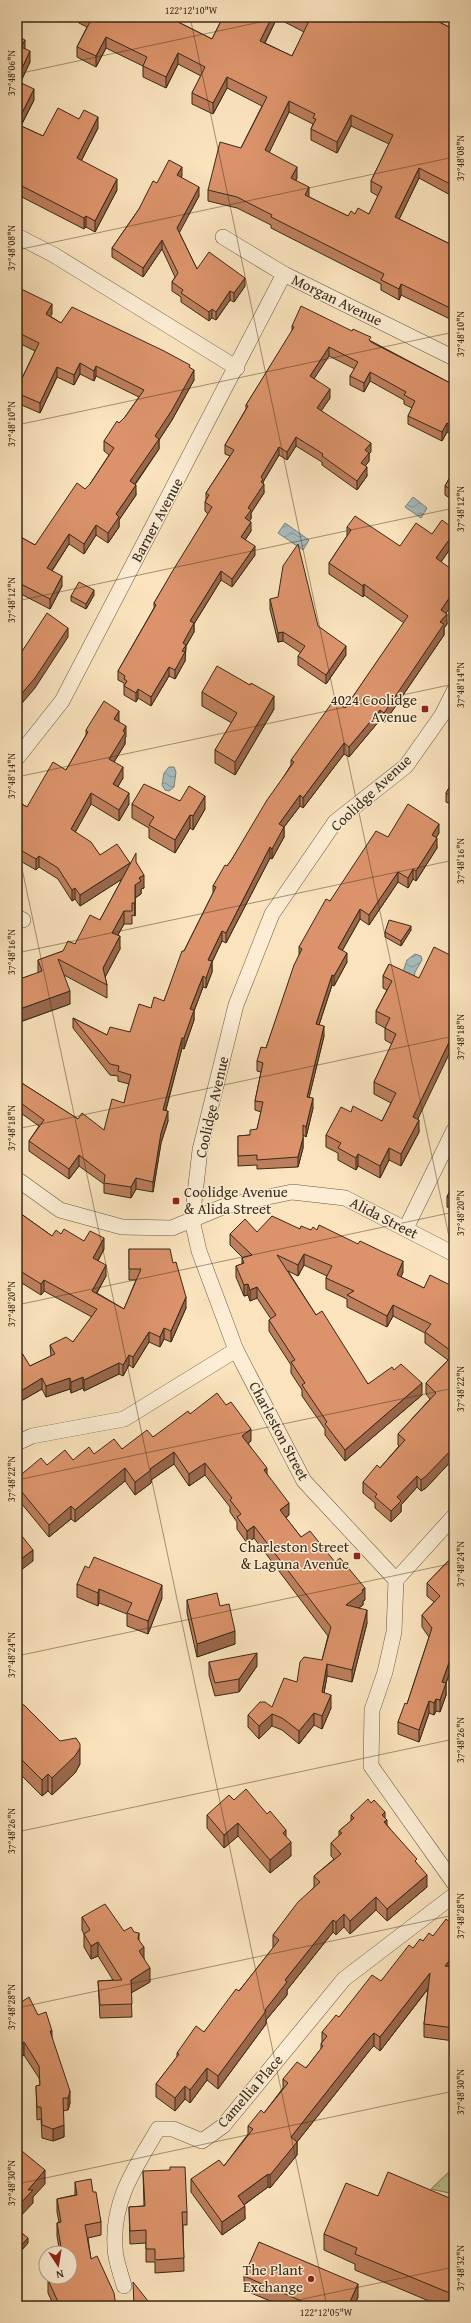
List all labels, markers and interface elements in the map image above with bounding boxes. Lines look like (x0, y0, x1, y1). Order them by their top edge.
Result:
text: 122°12'10"W (165, 3, 218, 18)
text: 37°48'06"N (4, 50, 19, 96)
text: 37°48'08"N (453, 135, 468, 181)
text: 37°48'08"N (4, 225, 19, 271)
street label: Morgan Avenue (288, 269, 386, 331)
text: 37°48'10"N (453, 311, 468, 357)
text: 37°48'10"N (4, 401, 19, 447)
street label: Barner Avenue (126, 474, 188, 566)
text: 37°48'12"N (453, 486, 468, 532)
text: 37°48'12"N (4, 577, 19, 623)
text: 37°48'14"N (453, 662, 468, 708)
place label: 4024 Coolidge Avenue (330, 689, 417, 727)
marker: 4024 Coolidge Avenue (420, 704, 430, 714)
street label: Coolidge Avenue (326, 750, 416, 836)
text: 37°48'14"N (4, 753, 19, 799)
text: 37°48'16"N (453, 838, 468, 884)
text: 37°48'16"N (4, 929, 19, 975)
text: 37°48'18"N (453, 1014, 468, 1060)
street label: Coolidge Avenue (190, 1054, 233, 1160)
text: 37°48'18"N (4, 1105, 19, 1151)
place label: Coolidge Avenue & Alida Street (184, 1181, 288, 1219)
text: 37°48'20"N (453, 1190, 468, 1236)
street label: Alida Street (347, 1191, 423, 1244)
marker: Coolidge Avenue & Alida Street (171, 1196, 181, 1206)
text: 37°48'20"N (4, 1281, 19, 1327)
text: 37°48'22"N (453, 1366, 468, 1412)
street label: Charleston Street (244, 1377, 315, 1485)
text: 37°48'22"N (4, 1456, 19, 1502)
place label: Charleston Street & Laguna Avenue (239, 1536, 350, 1574)
text: 37°48'24"N (453, 1541, 468, 1587)
marker: Charleston Street & Laguna Avenue (352, 1551, 362, 1561)
text: 37°48'24"N (4, 1632, 19, 1678)
text: 37°48'26"N (453, 1717, 468, 1763)
text: 37°48'26"N (4, 1808, 19, 1854)
text: 37°48'28"N (453, 1893, 468, 1939)
text: 37°48'28"N (4, 1984, 19, 2030)
street label: Camellia Place (212, 2050, 287, 2132)
text: 37°48'30"N (453, 2069, 468, 2115)
text: 37°48'30"N (4, 2160, 19, 2206)
north arrow (38, 2245, 78, 2285)
text: 37°48'32"N (453, 2245, 468, 2291)
place label: The Plant Exchange (243, 2259, 304, 2297)
text: N (54, 2266, 65, 2284)
marker: The Plant Exchange (306, 2274, 316, 2284)
text: 122°12'05"W (300, 2305, 353, 2320)

